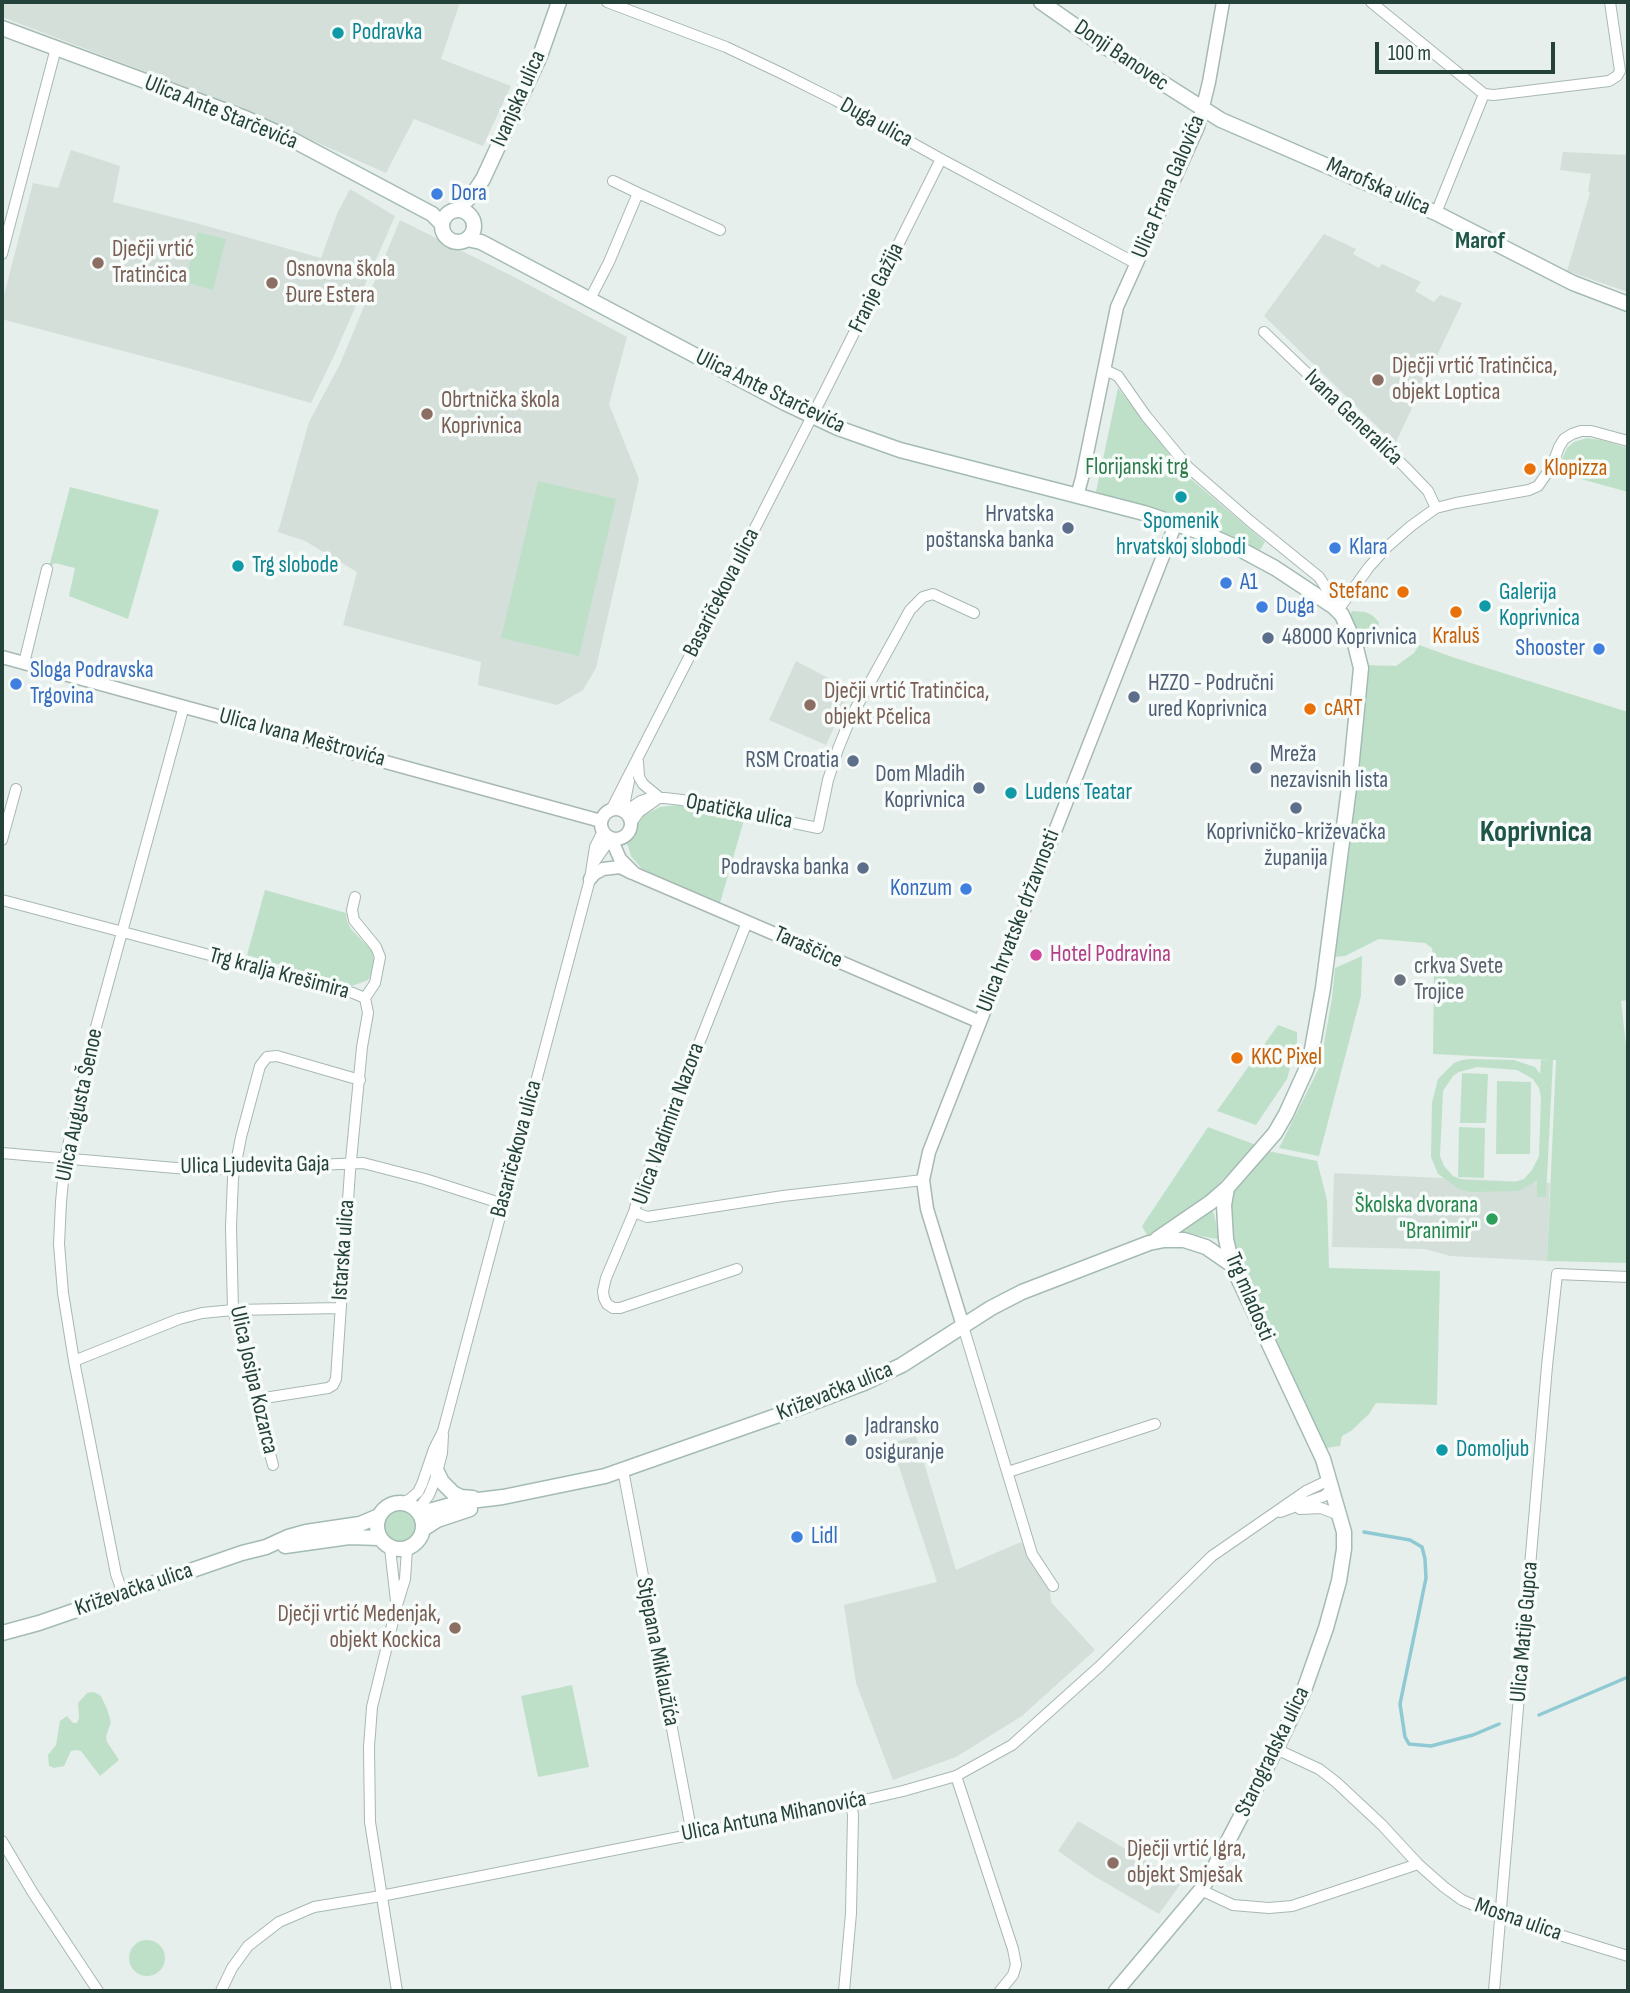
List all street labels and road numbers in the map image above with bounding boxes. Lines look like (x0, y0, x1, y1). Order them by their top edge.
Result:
street label: Donji Banovec (1068, 14, 1174, 98)
street label: Ivanjska ulica (486, 47, 552, 151)
street label: Ulica Ante Starčevića (140, 70, 302, 156)
street label: Duga ulica (835, 92, 917, 154)
street label: Ulica Frana Galovića (1126, 111, 1212, 263)
street label: Marofska ulica (1322, 152, 1434, 222)
street label: Franje Gažija (843, 239, 911, 337)
street label: Ulica Ante Starčevića (691, 344, 849, 440)
street label: Ivana Generalića (1298, 364, 1408, 472)
street label: Basaričekova ulica (678, 524, 766, 662)
street label: Ulica Ivana Meštrovića (216, 703, 388, 773)
street label: Opatička ulica (683, 788, 795, 836)
street label: Ulica hrvatske državnosti (971, 826, 1067, 1016)
street label: Taraščice (770, 921, 846, 975)
street label: Trg kralja Krešimira (206, 942, 352, 1006)
street label: Ulica Augusta Šenoe (50, 1026, 110, 1184)
street label: Ulica Vladimira Nazora (627, 1039, 711, 1209)
street label: Basaričekova ulica (485, 1077, 549, 1221)
street label: Ulica Ljudevita Gaja (180, 1151, 330, 1181)
street label: Istarska ulica (327, 1199, 361, 1301)
street label: Trg mladosti (1218, 1249, 1280, 1345)
street label: Ulica Josipa Kozarca (223, 1303, 283, 1457)
street label: Križevačka ulica (773, 1356, 897, 1428)
street label: Križevačka ulica (72, 1557, 196, 1623)
street label: Ulica Matije Gupca (1505, 1561, 1545, 1703)
street label: Stjepana Miklaužića (629, 1575, 685, 1729)
street label: Starogradska ulica (1230, 1683, 1316, 1821)
street label: Ulica Antuna Mihanovića (679, 1786, 869, 1848)
street label: Mosna ulica (1471, 1892, 1565, 1948)

